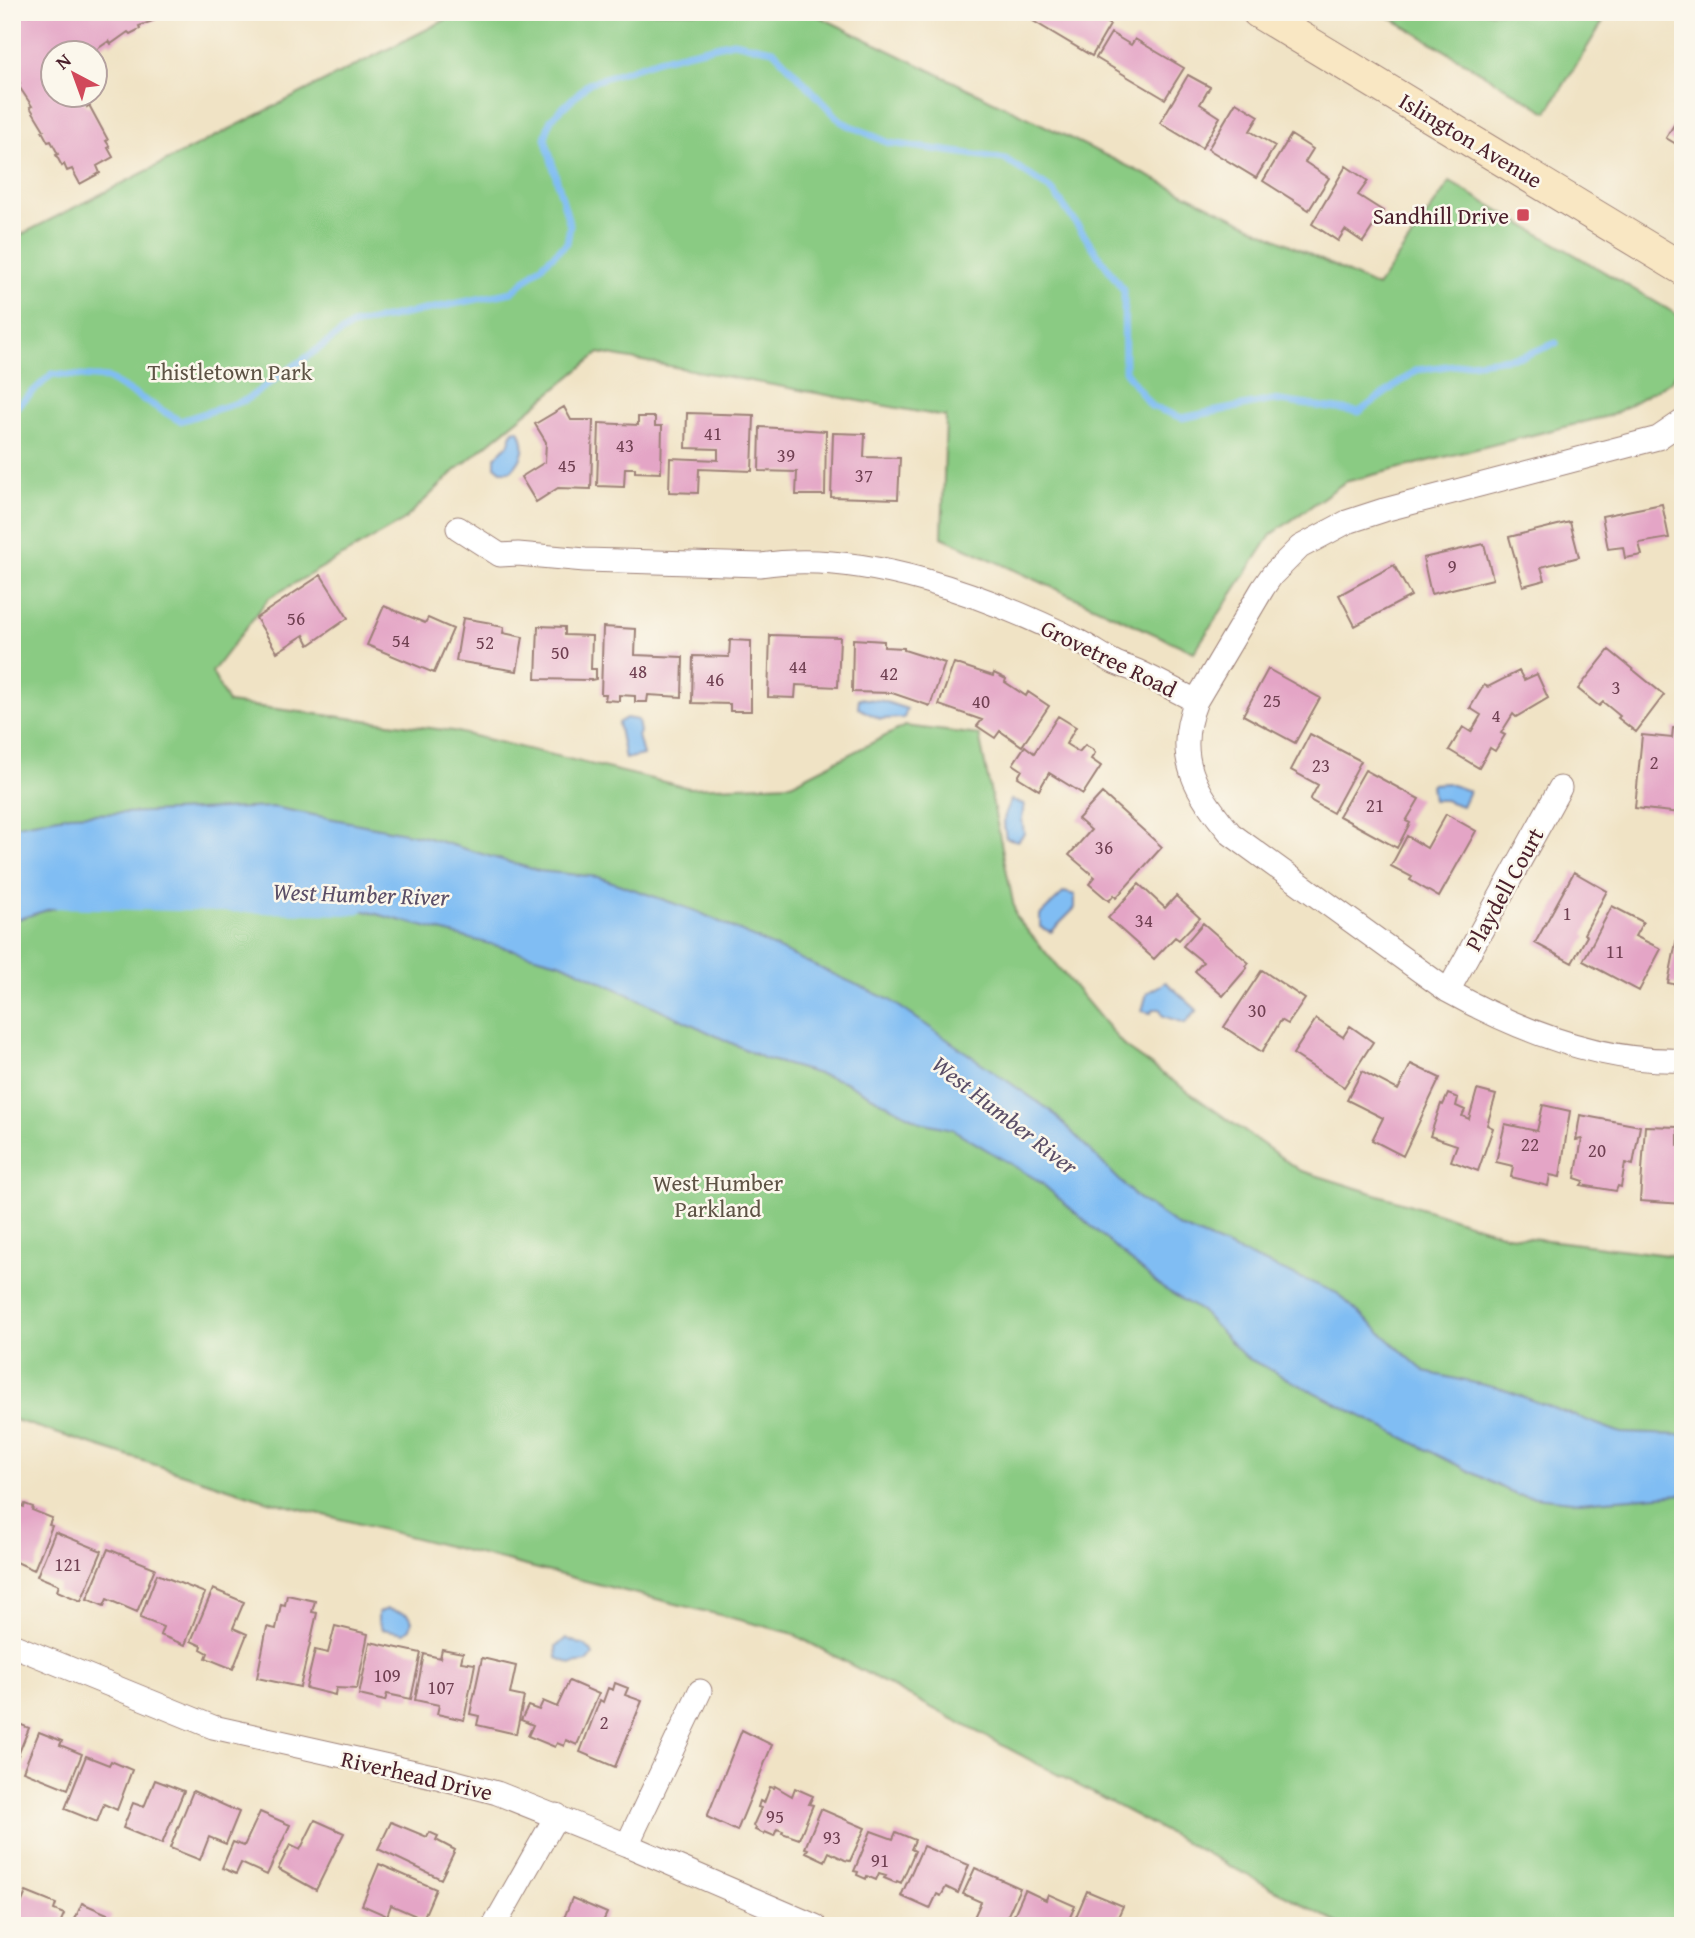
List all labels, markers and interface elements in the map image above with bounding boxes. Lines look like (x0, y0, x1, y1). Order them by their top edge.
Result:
north arrow (38, 38, 108, 108)
text: N (49, 46, 77, 76)
street label: Islington Avenue (1393, 84, 1549, 196)
place label: Sandhill Drive (1373, 199, 1509, 232)
marker: Sandhill Drive (1515, 207, 1531, 223)
park label: Thistletown Park (148, 355, 313, 388)
house number: 41 (704, 419, 722, 447)
house number: 43 (616, 431, 634, 459)
house number: 39 (777, 441, 795, 469)
house number: 45 (558, 451, 576, 479)
house number: 37 (855, 461, 873, 489)
house number: 9 (1447, 552, 1457, 580)
house number: 56 (287, 604, 305, 632)
street label: Grovetree Road (1035, 611, 1183, 706)
house number: 54 (392, 626, 410, 654)
house number: 52 (476, 628, 494, 656)
house number: 50 (551, 638, 569, 666)
house number: 44 (789, 652, 807, 680)
house number: 48 (629, 657, 647, 685)
house number: 42 (880, 659, 898, 687)
house number: 46 (706, 665, 724, 693)
house number: 3 (1611, 673, 1621, 701)
house number: 25 (1263, 686, 1281, 714)
house number: 40 (972, 687, 990, 715)
house number: 4 (1491, 701, 1501, 729)
house number: 2 (1649, 748, 1659, 776)
house number: 23 (1312, 751, 1330, 779)
house number: 21 (1366, 791, 1384, 819)
street label: Playdell Court (1456, 821, 1552, 957)
house number: 36 (1095, 833, 1113, 861)
water label: West Humber River (272, 873, 451, 915)
house number: 1 (1562, 899, 1572, 927)
house number: 34 (1135, 906, 1153, 934)
house number: 11 (1606, 937, 1624, 965)
house number: 30 (1248, 996, 1266, 1024)
water label: West Humber River (925, 1047, 1086, 1184)
house number: 22 (1521, 1130, 1539, 1158)
house number: 20 (1588, 1136, 1606, 1164)
park label: West Humber Parkland (653, 1166, 784, 1225)
house number: 121 (54, 1550, 82, 1578)
house number: 109 (373, 1661, 401, 1689)
house number: 107 (427, 1673, 455, 1701)
house number: 2 (599, 1708, 609, 1736)
street label: Riverhead Drive (338, 1742, 496, 1808)
house number: 95 (766, 1802, 784, 1830)
house number: 93 (823, 1823, 841, 1851)
house number: 91 (871, 1846, 889, 1874)

